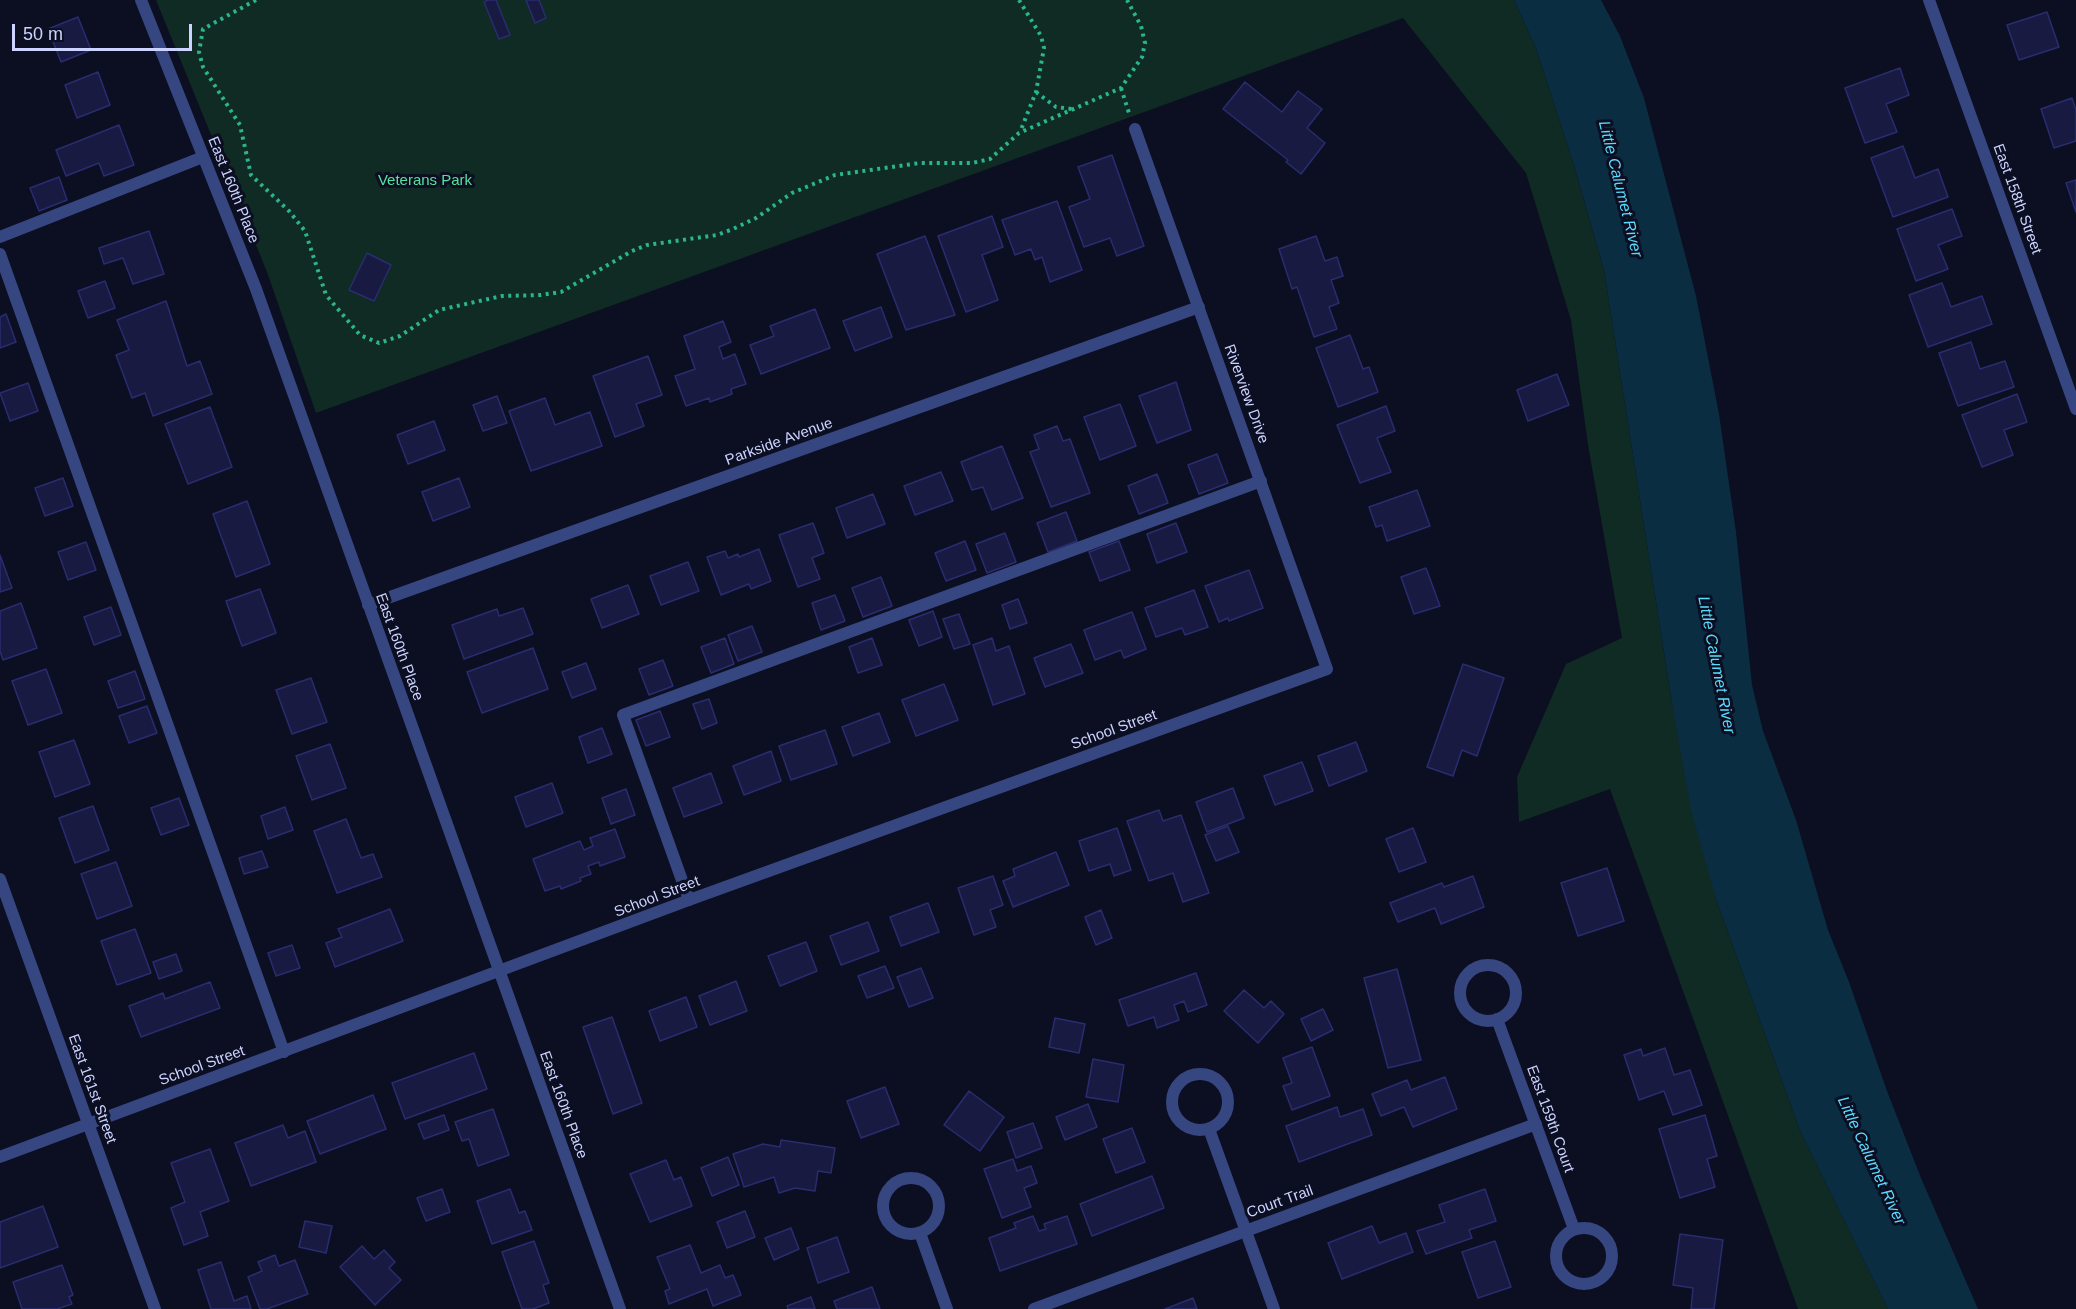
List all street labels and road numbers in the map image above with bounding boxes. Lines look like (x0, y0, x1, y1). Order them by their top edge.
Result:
street label: East 160th Place (203, 134, 263, 246)
street label: East 158th Street (1989, 141, 2045, 257)
street label: Riverview Drive (1220, 342, 1272, 446)
street label: Parkside Avenue (723, 414, 835, 470)
street label: East 160th Place (371, 591, 427, 703)
street label: School Street (1069, 706, 1159, 754)
street label: School Street (612, 872, 702, 922)
street label: East 161st Street (64, 1032, 120, 1146)
street label: School Street (157, 1042, 247, 1090)
street label: East 160th Place (535, 1049, 591, 1161)
street label: East 159th Court (1522, 1063, 1578, 1175)
street label: Court Trail (1244, 1182, 1316, 1222)

